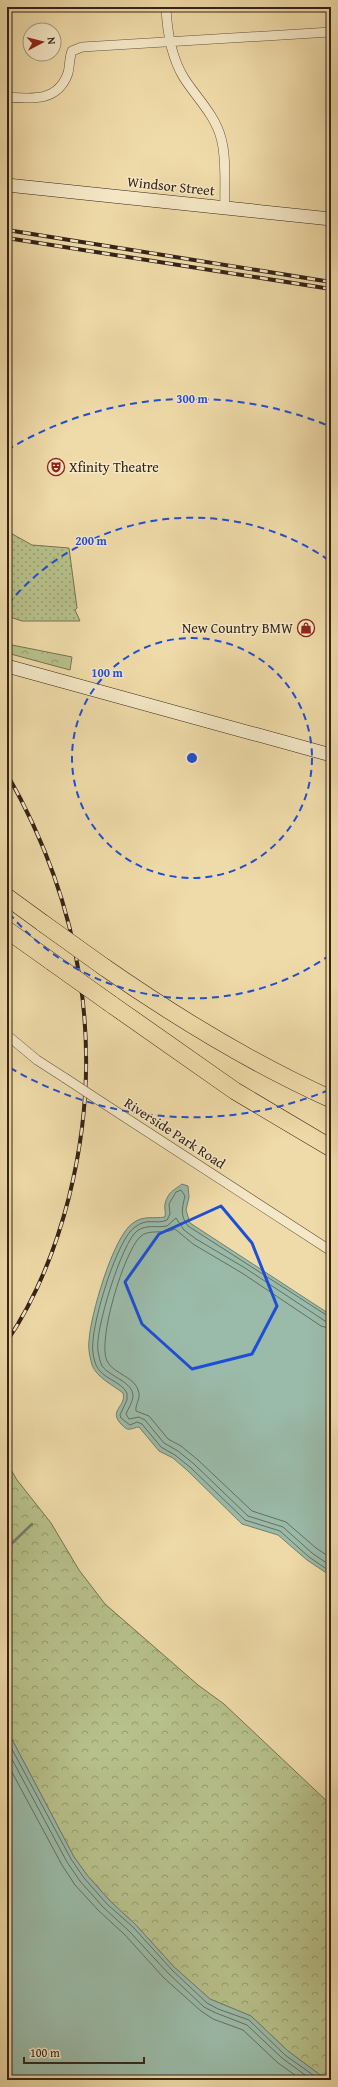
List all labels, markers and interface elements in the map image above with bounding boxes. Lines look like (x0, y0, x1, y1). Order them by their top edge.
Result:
north arrow (22, 22, 62, 62)
text: N (44, 36, 60, 46)
street label: Windsor Street (126, 171, 216, 201)
text: 300 m (176, 390, 209, 407)
theatre icon: Xfinity Theatre (46, 457, 66, 477)
place label: Xfinity Theatre (69, 457, 159, 477)
text: 200 m (75, 532, 108, 549)
place label: New Country BMW (182, 618, 293, 638)
shop icon: New Country BMW (296, 618, 316, 638)
text: 100 m (91, 664, 124, 681)
centre of rings (185, 751, 199, 765)
street label: Riverside Park Road (120, 1093, 230, 1174)
scale bar (24, 2039, 144, 2065)
text: 100 m (30, 2044, 60, 2061)

